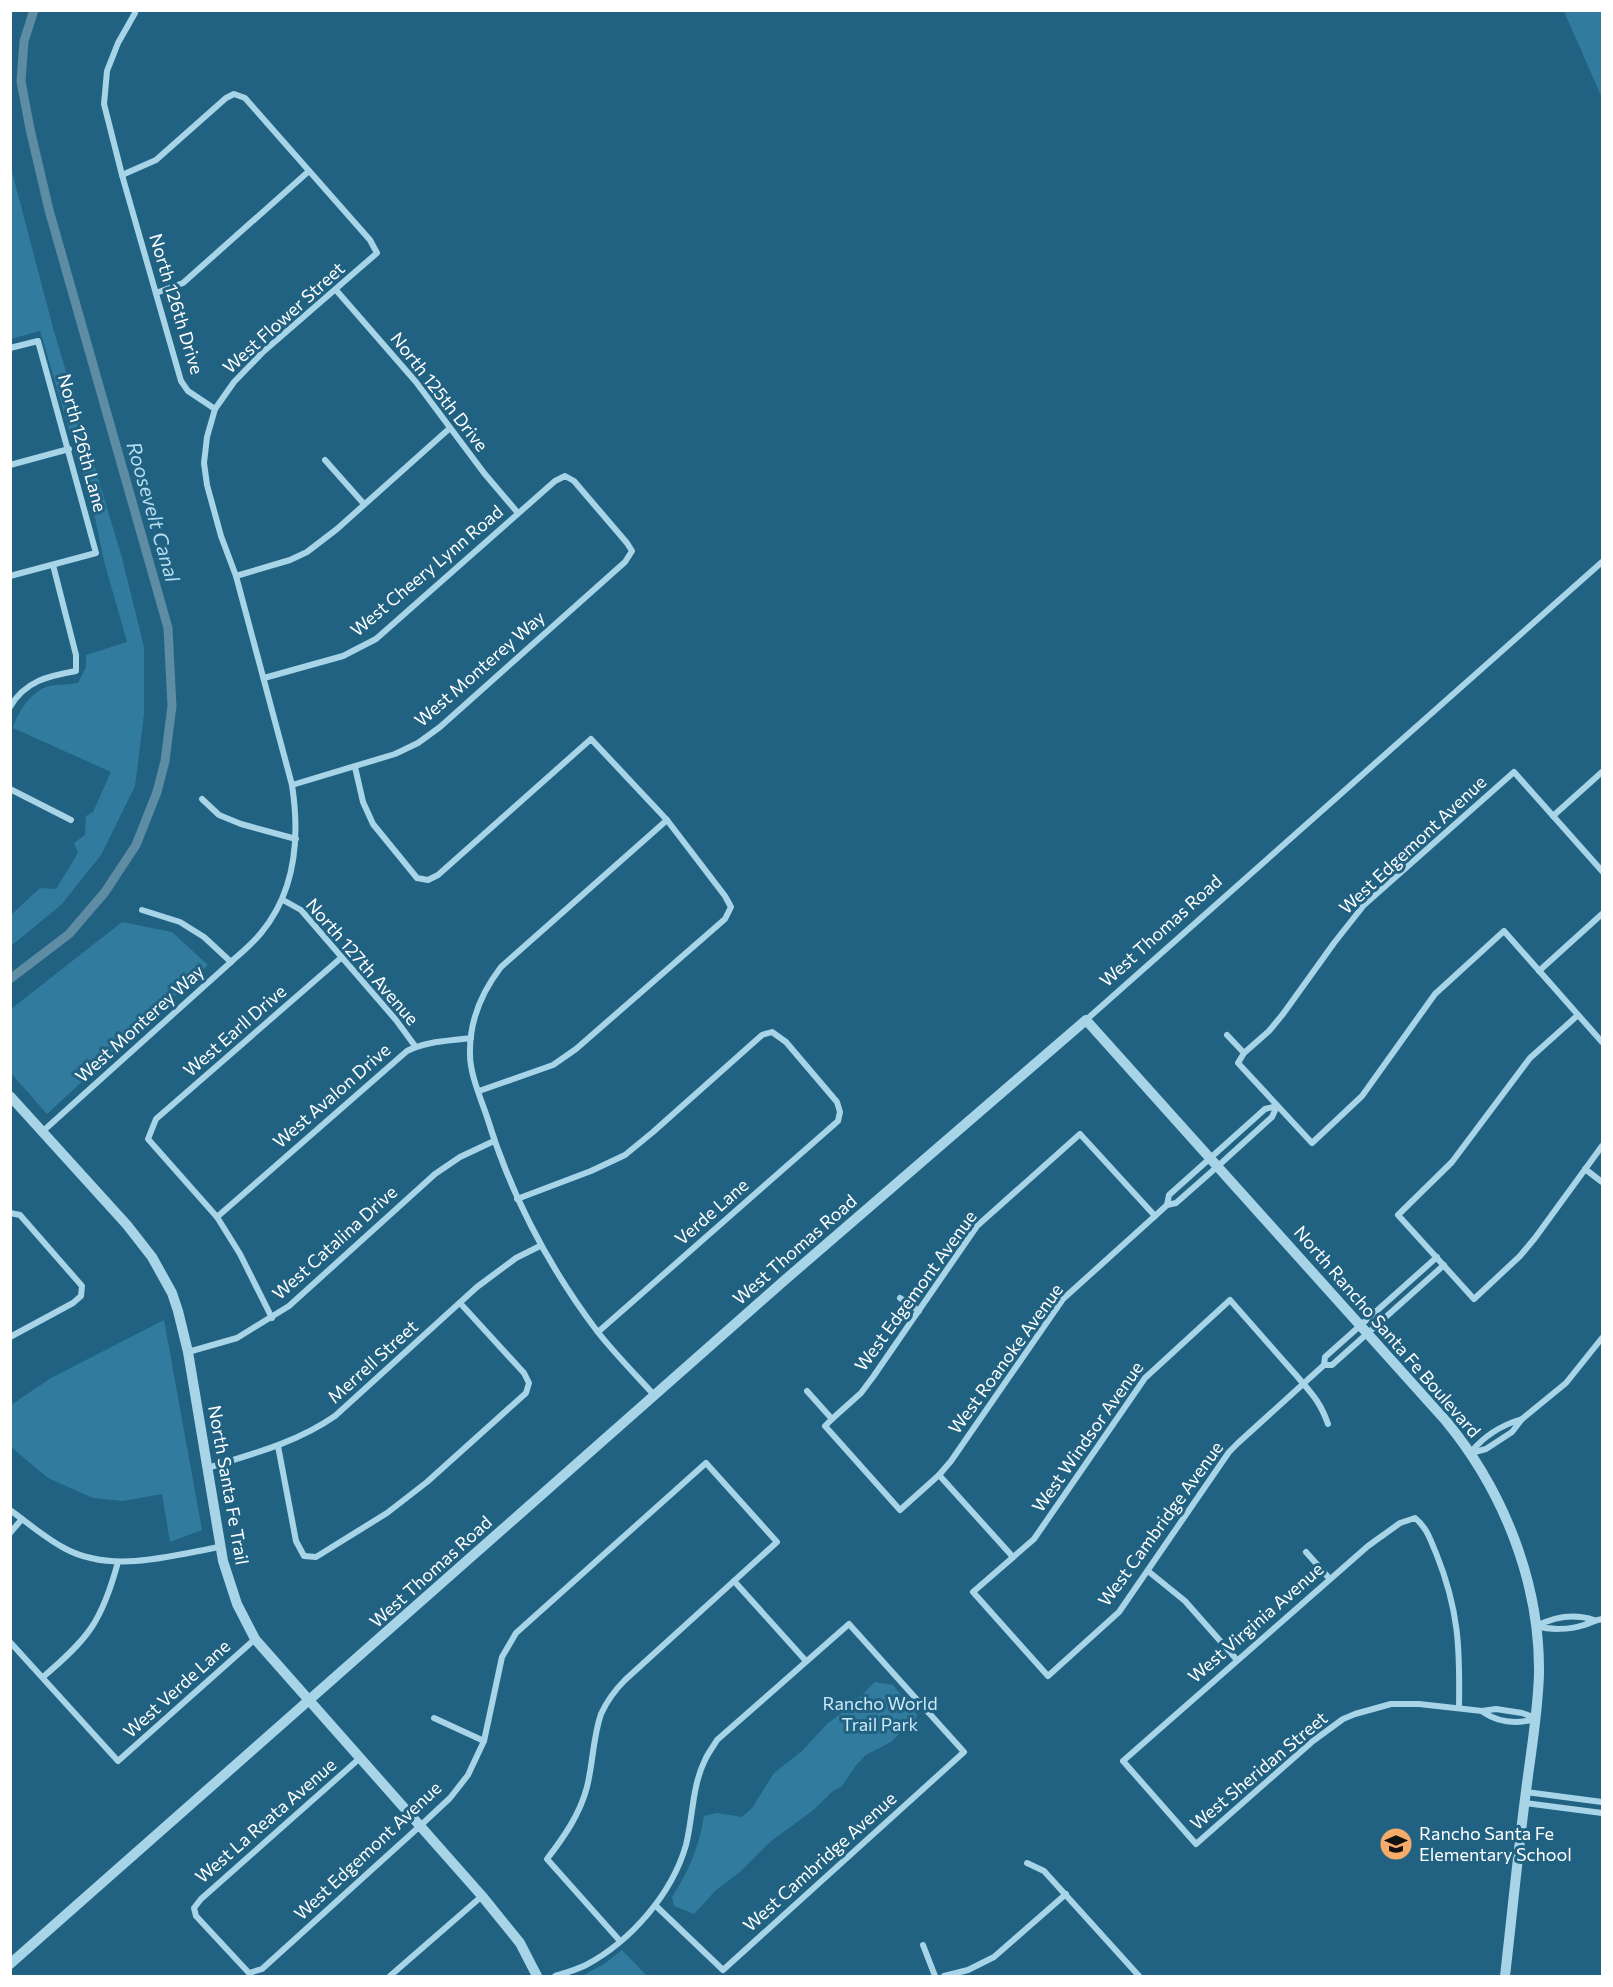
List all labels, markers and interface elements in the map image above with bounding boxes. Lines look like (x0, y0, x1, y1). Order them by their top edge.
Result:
street label: North 126th Drive (145, 231, 209, 377)
street label: West Flower Street (218, 257, 349, 378)
street label: North 125th Drive (386, 327, 493, 455)
street label: North 126th Lane (54, 371, 112, 514)
water label: Roosevelt Canal (122, 439, 186, 585)
street label: West Cheery Lynn Road (346, 500, 507, 640)
street label: West Monterey Way (410, 606, 549, 731)
street label: West Edgemont Avenue (1334, 770, 1491, 918)
street label: West Thomas Road (1095, 870, 1226, 991)
street label: North 127th Avenue (302, 893, 424, 1029)
street label: West Monterey Way (71, 960, 208, 1087)
street label: West Earll Drive (178, 980, 290, 1081)
street label: West Avalon Drive (268, 1038, 395, 1152)
street label: Verde Lane (670, 1173, 753, 1249)
street label: West Catalina Drive (268, 1181, 401, 1304)
street label: West Thomas Road (728, 1189, 861, 1309)
street label: West Edgemont Avenue (849, 1206, 981, 1375)
street label: North Rancho Santa Fe Boulevard (1290, 1221, 1486, 1442)
street label: West Roanoke Avenue (943, 1279, 1067, 1438)
street label: Merrell Street (323, 1315, 422, 1407)
street label: West Windsor Avenue (1027, 1357, 1147, 1516)
street label: North Santa Fe Trail (204, 1403, 254, 1566)
street label: West Cambridge Avenue (1093, 1437, 1227, 1610)
street label: West Thomas Road (365, 1511, 496, 1632)
street label: West Virginia Avenue (1183, 1558, 1327, 1687)
street label: West Verde Lane (118, 1635, 234, 1742)
park label: Rancho World Trail Park (822, 1692, 938, 1735)
street label: West Sheridan Street (1185, 1706, 1331, 1834)
street label: West La Reata Avenue (190, 1753, 340, 1887)
street label: West Edgemont Avenue (289, 1776, 446, 1924)
street label: West Cambridge Avenue (738, 1787, 900, 1936)
place label: Rancho Santa Fe Elementary School (1419, 1822, 1572, 1865)
school or university icon: Rancho Santa Fe Elementary School (1378, 1826, 1414, 1862)

